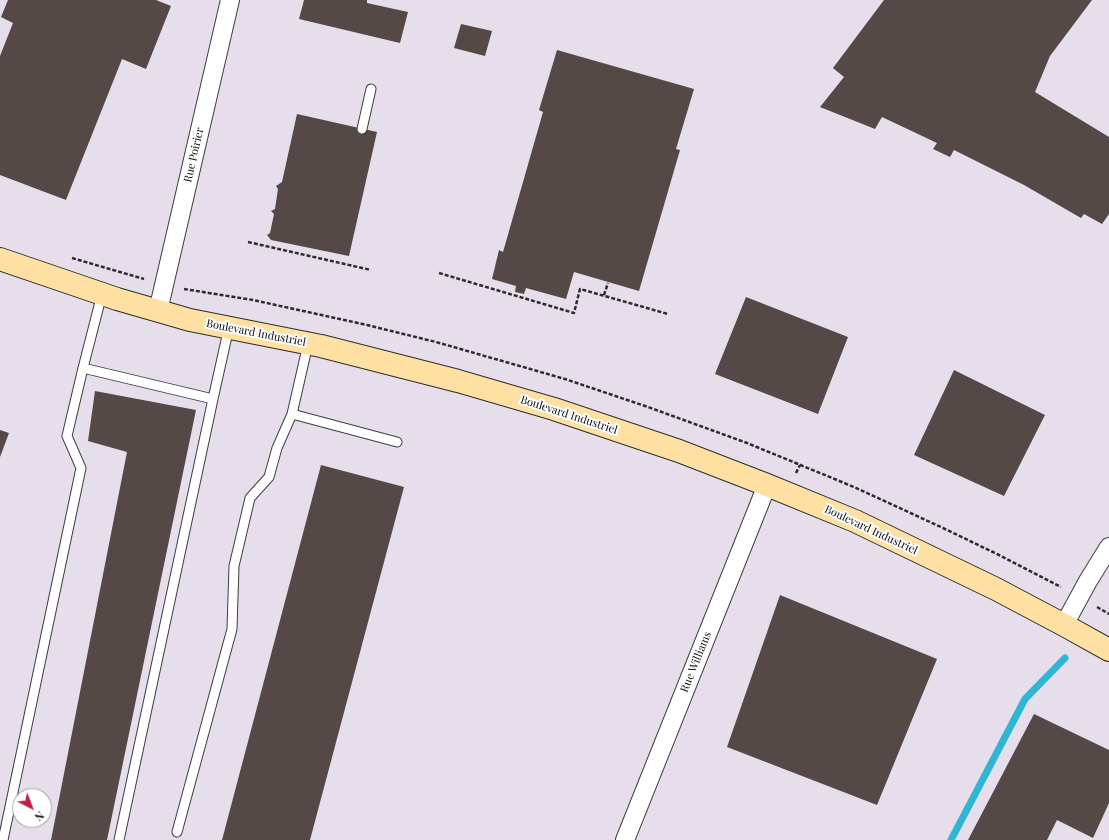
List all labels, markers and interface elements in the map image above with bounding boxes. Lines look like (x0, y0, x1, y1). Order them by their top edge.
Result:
street label: Rue Poirier (181, 126, 207, 184)
street label: Boulevard Industriel (205, 317, 307, 349)
street label: Boulevard Industriel (519, 393, 619, 437)
street label: Boulevard Industriel (822, 503, 920, 557)
street label: Rue Williams (678, 630, 714, 694)
north arrow (12, 788, 52, 828)
text: N (32, 808, 48, 825)

